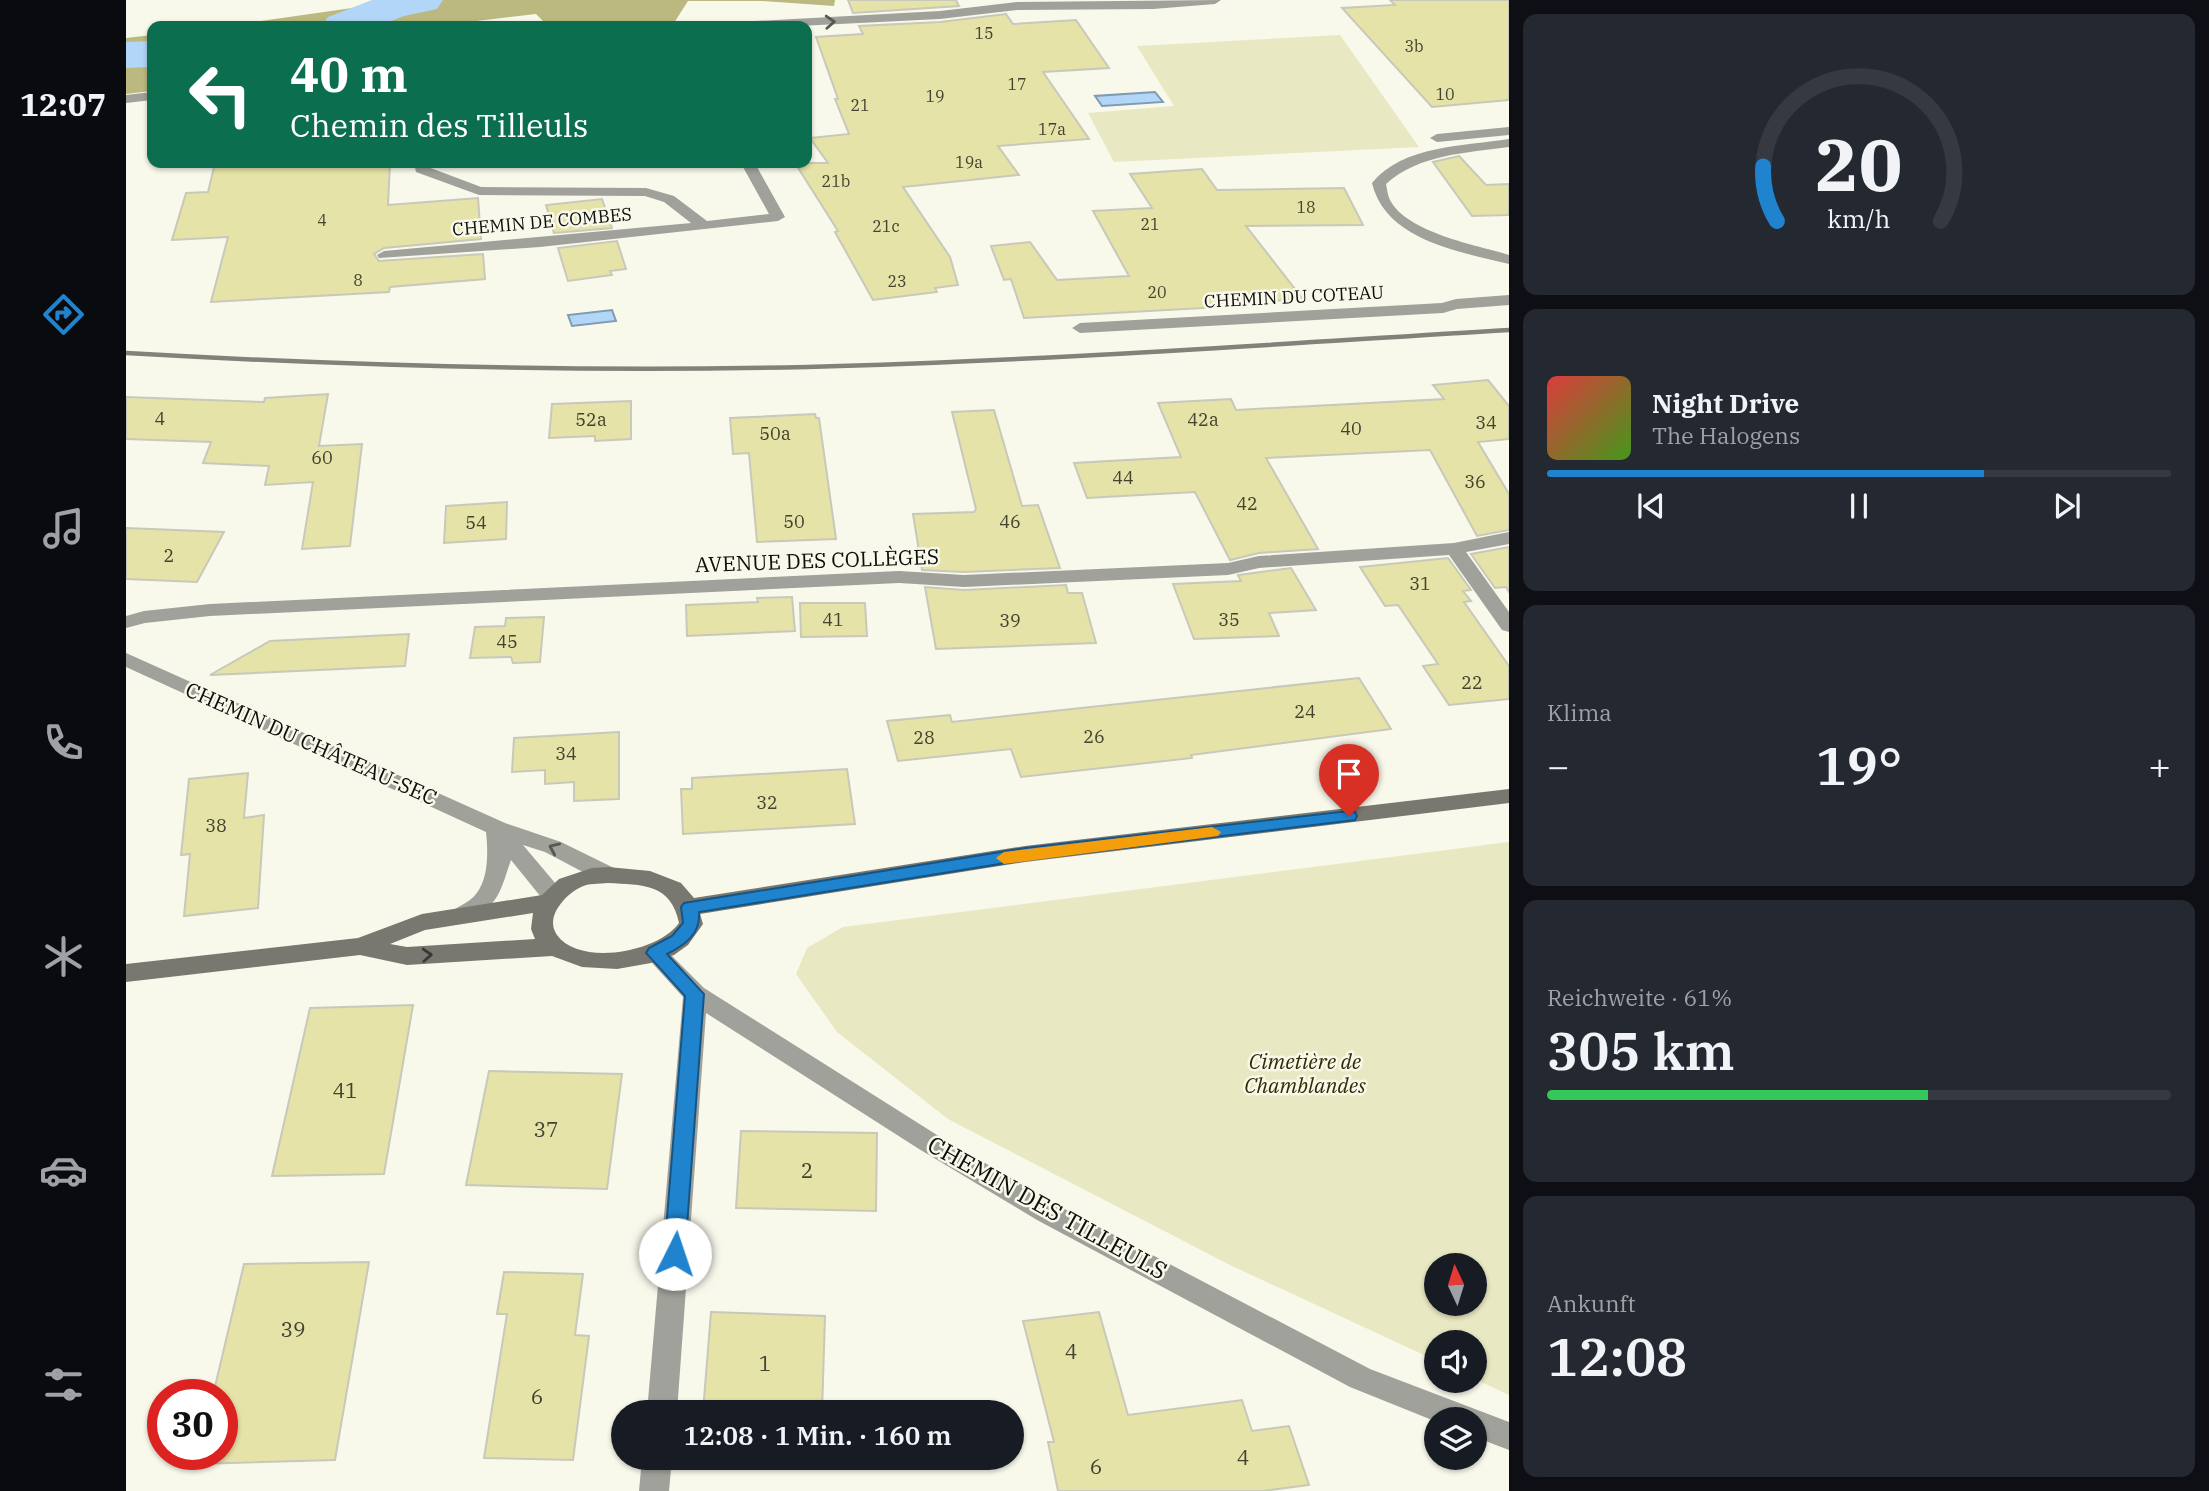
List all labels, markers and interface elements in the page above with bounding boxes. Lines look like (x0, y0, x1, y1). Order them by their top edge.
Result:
one-way arrow (825, 14, 836, 29)
house number: 15 (974, 23, 994, 43)
house number: 3b (1404, 36, 1424, 56)
text: 40 m (290, 42, 408, 105)
icon: left (175, 49, 266, 140)
house number: 17 (1007, 74, 1027, 94)
text: 12:07 (20, 83, 106, 125)
house number: 10 (1435, 84, 1455, 104)
house number: 19 (925, 86, 945, 106)
house number: 21 (850, 95, 870, 115)
text: Chemin des Tilleuls (290, 104, 588, 146)
text: 20 (1815, 116, 1903, 211)
house number: 17a (1038, 119, 1066, 139)
house number: 19a (955, 152, 983, 172)
house number: 21b (822, 171, 850, 191)
house number: 18 (1296, 197, 1316, 217)
street label: CHEMIN DE COMBES (451, 202, 633, 241)
text: km/h (1827, 202, 1891, 235)
house number: 4 (317, 210, 327, 230)
house number: 21 (1140, 214, 1160, 234)
house number: 21c (872, 216, 900, 236)
house number: 8 (353, 270, 363, 290)
house number: 23 (887, 271, 907, 291)
street label: CHEMIN DU COTEAU (1203, 280, 1385, 313)
house number: 20 (1147, 282, 1167, 302)
icon: directions (39, 290, 88, 339)
text: Night Drive (1652, 386, 1799, 420)
house number: 4 (155, 407, 165, 430)
house number: 52a (575, 408, 607, 431)
house number: 42a (1187, 408, 1219, 431)
house number: 34 (1475, 411, 1497, 434)
house number: 40 (1340, 417, 1362, 440)
text: The Halogens (1652, 420, 1800, 450)
house number: 50a (759, 422, 791, 445)
house number: 60 (311, 446, 333, 469)
house number: 44 (1112, 466, 1134, 489)
house number: 36 (1464, 470, 1486, 493)
icon: previous (1632, 487, 1670, 525)
icon: pause (1840, 487, 1878, 525)
icon: next (2048, 487, 2086, 525)
house number: 42 (1236, 492, 1258, 515)
icon: music (39, 504, 88, 553)
house number: 50 (783, 510, 805, 533)
house number: 46 (999, 510, 1021, 533)
house number: 54 (465, 511, 487, 534)
street label: AVENUE DES COLLÈGES (694, 542, 939, 578)
house number: 2 (164, 544, 174, 567)
house number: 31 (1409, 572, 1431, 595)
house number: 41 (822, 608, 844, 631)
house number: 35 (1218, 608, 1240, 631)
house number: 39 (999, 609, 1021, 632)
house number: 45 (496, 630, 518, 653)
house number: 22 (1461, 671, 1483, 694)
street label: CHEMIN DU CHÂTEAU-SEC (181, 675, 442, 811)
text: Klima (1547, 697, 1612, 727)
house number: 24 (1294, 700, 1316, 723)
icon: phone (39, 718, 88, 767)
house number: 26 (1083, 725, 1105, 748)
house number: 28 (913, 726, 935, 749)
text: 19° (1816, 732, 1902, 799)
text: − (1547, 741, 1570, 790)
text: + (2148, 741, 2171, 790)
house number: 34 (555, 742, 577, 765)
pin (1319, 744, 1379, 816)
icon: arrive (1330, 755, 1368, 793)
house number: 32 (756, 791, 778, 814)
house number: 38 (205, 814, 227, 837)
one-way arrow (549, 842, 561, 856)
icon: climate (39, 932, 88, 981)
one-way arrow (422, 948, 433, 963)
text: Reichweite · 61% (1547, 982, 1732, 1012)
text: 305 km (1547, 1017, 1735, 1084)
park label: Cimetière de Chamblandes (1244, 1047, 1366, 1099)
house number: 41 (332, 1076, 358, 1104)
house number: 37 (533, 1115, 559, 1143)
street label: CHEMIN DES TILLEULS (922, 1128, 1173, 1286)
icon: car (39, 1146, 88, 1195)
house number: 2 (801, 1156, 813, 1184)
position arrow (638, 1217, 712, 1291)
north arrow (1424, 1253, 1488, 1316)
map controls (1424, 1253, 1487, 1470)
text: Ankunft (1547, 1288, 1636, 1318)
house number: 39 (280, 1315, 306, 1343)
text: 12:08 (1547, 1323, 1687, 1390)
button: sound (1424, 1330, 1487, 1393)
house number: 4 (1065, 1337, 1077, 1365)
house number: 1 (759, 1349, 771, 1377)
icon: filters (39, 1360, 88, 1409)
speed limit sign: 30 (147, 1379, 238, 1470)
house number: 6 (531, 1382, 543, 1410)
button: layers (1424, 1407, 1487, 1470)
text: 12:08 · 1 Min. · 160 m (684, 1418, 951, 1452)
house number: 4 (1237, 1443, 1249, 1471)
house number: 6 (1090, 1452, 1102, 1480)

